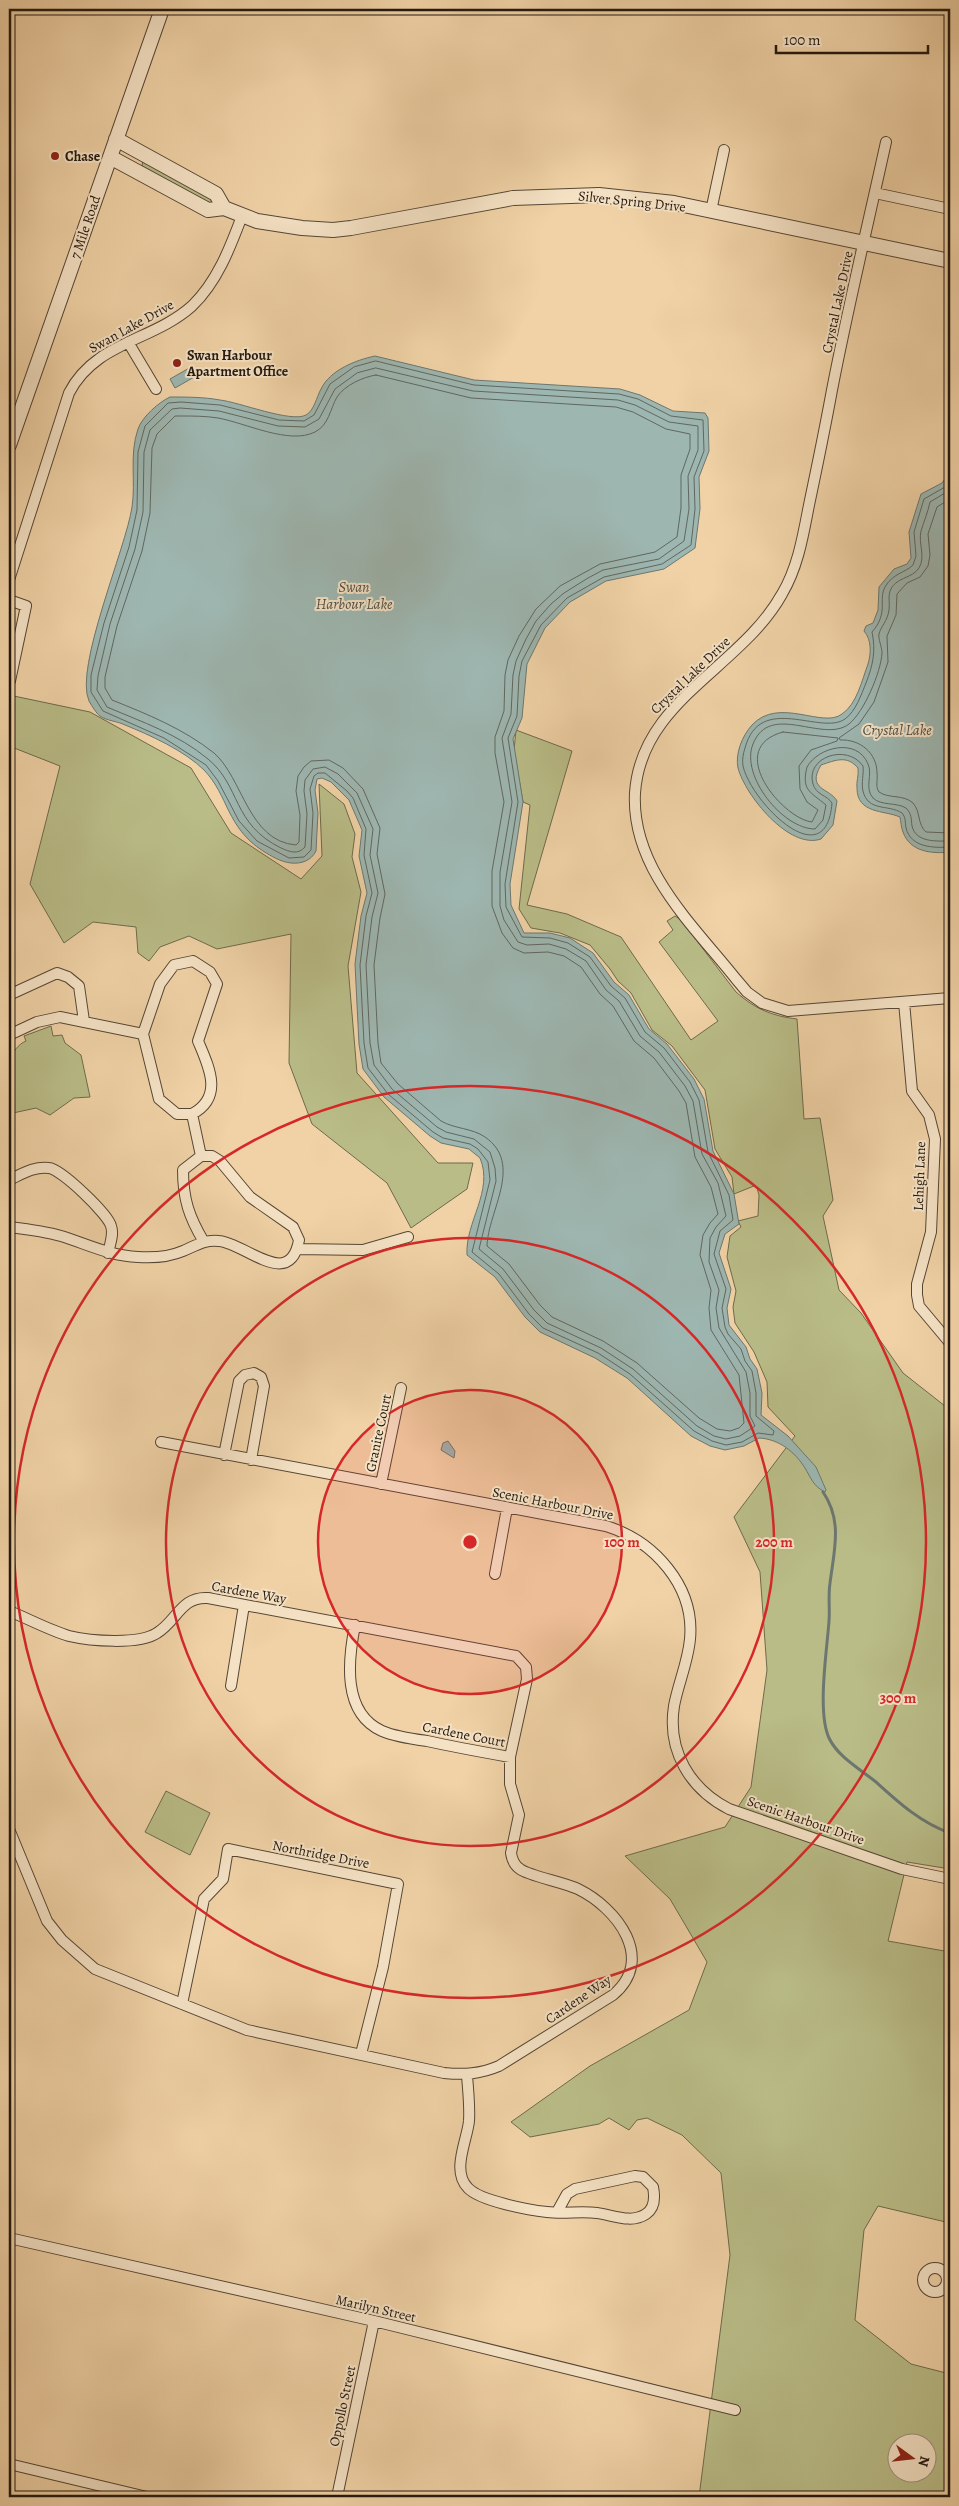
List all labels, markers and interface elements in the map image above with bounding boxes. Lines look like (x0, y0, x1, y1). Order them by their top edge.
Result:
scale bar (776, 22, 929, 54)
text: 100 m (784, 30, 821, 50)
place label: Chase (65, 147, 101, 166)
marker: Chase (49, 150, 61, 162)
street label: Silver Spring Drive (577, 186, 687, 217)
street label: 7 Mile Road (66, 192, 105, 261)
street label: Crystal Lake Drive (817, 249, 858, 355)
street label: Swan Lake Drive (85, 295, 177, 358)
place label: Swan Harbour Apartment Office (186, 346, 289, 381)
marker: Swan Harbour Apartment Office (171, 357, 183, 369)
water label: Swan Harbour Lake (316, 577, 393, 614)
street label: Crystal Lake Drive (646, 632, 734, 718)
water label: Crystal Lake (862, 720, 932, 740)
street label: Lehigh Lane (909, 1141, 930, 1211)
street label: Granite Court (361, 1392, 396, 1474)
street label: Scenic Harbour Drive (491, 1482, 615, 1525)
text: 100 m (604, 1532, 640, 1552)
text: 200 m (755, 1532, 793, 1552)
centre of rings (461, 1533, 479, 1551)
street label: Cardene Way (210, 1577, 288, 1609)
text: 300 m (880, 1688, 917, 1708)
street label: Cardene Court (421, 1717, 507, 1752)
street label: Scenic Harbour Drive (745, 1791, 867, 1849)
street label: Northridge Drive (271, 1836, 371, 1873)
street label: Cardene Way (542, 1970, 615, 2028)
street label: Marilyn Street (334, 2290, 418, 2327)
street label: Oppollo Street (325, 2363, 360, 2448)
north arrow (886, 2434, 936, 2484)
text: N (914, 2454, 935, 2469)

